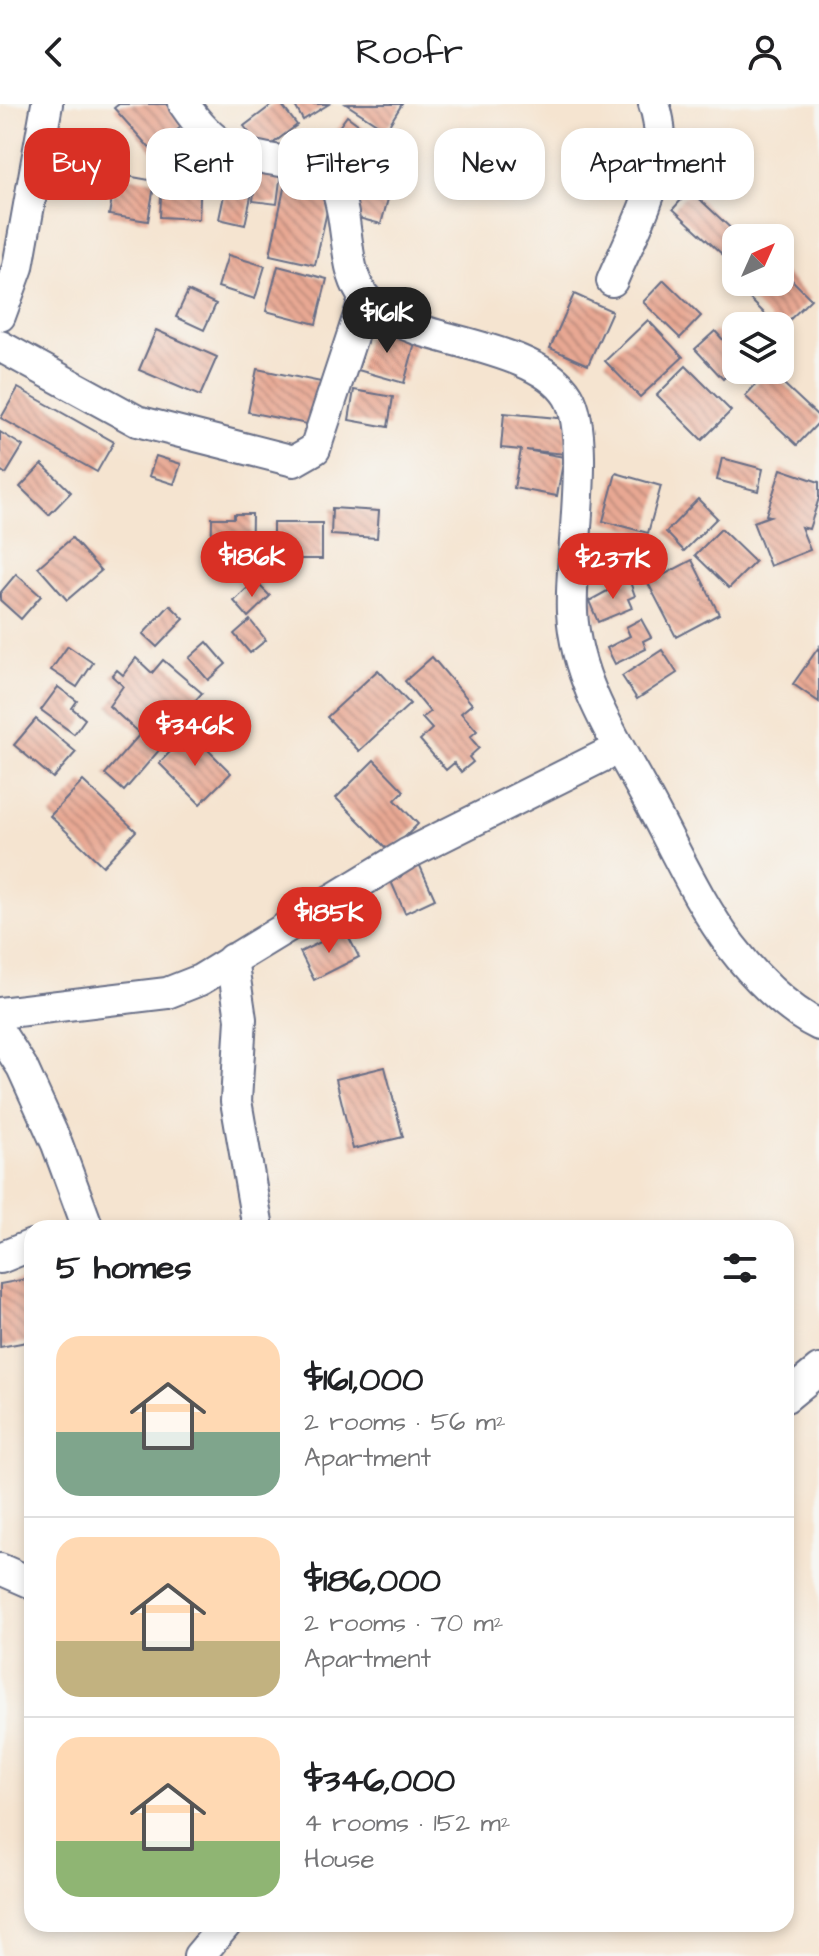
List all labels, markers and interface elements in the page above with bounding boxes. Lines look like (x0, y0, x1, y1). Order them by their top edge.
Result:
text: Roofr (356, 27, 463, 78)
icon: back (32, 30, 76, 74)
icon: person (743, 30, 787, 74)
chip: Buy (24, 128, 130, 200)
chip: Rent (146, 128, 262, 200)
chip: Filters (278, 128, 418, 200)
chip: New (434, 128, 545, 200)
chip: Apartment (561, 128, 754, 200)
north arrow (722, 224, 794, 296)
map controls (722, 224, 794, 384)
pin: $161K (331, 287, 443, 355)
text: $161K (360, 295, 414, 331)
button: layers (722, 312, 794, 384)
pin: $186K (196, 531, 308, 599)
pin: $237K (557, 533, 669, 601)
text: $186K (219, 539, 285, 575)
text: $237K (576, 541, 650, 577)
pin: $346K (139, 700, 251, 768)
text: $346K (156, 708, 234, 744)
pin: $185K (273, 887, 385, 955)
text: $185K (295, 895, 363, 931)
text: 5 homes (56, 1244, 192, 1292)
icon: filters (718, 1246, 762, 1290)
text: $161,000 (304, 1356, 423, 1404)
icon: home (120, 1368, 216, 1464)
text: 2 rooms · 56 m² (304, 1404, 506, 1440)
text: Apartment (304, 1440, 431, 1476)
text: $186,000 (304, 1557, 441, 1605)
icon: home (120, 1569, 216, 1665)
text: 2 rooms · 70 m² (304, 1605, 503, 1641)
text: Apartment (304, 1641, 431, 1677)
text: $346,000 (304, 1757, 455, 1805)
icon: home (120, 1769, 216, 1865)
text: 4 rooms · 152 m² (304, 1805, 510, 1841)
text: House (304, 1841, 375, 1877)

